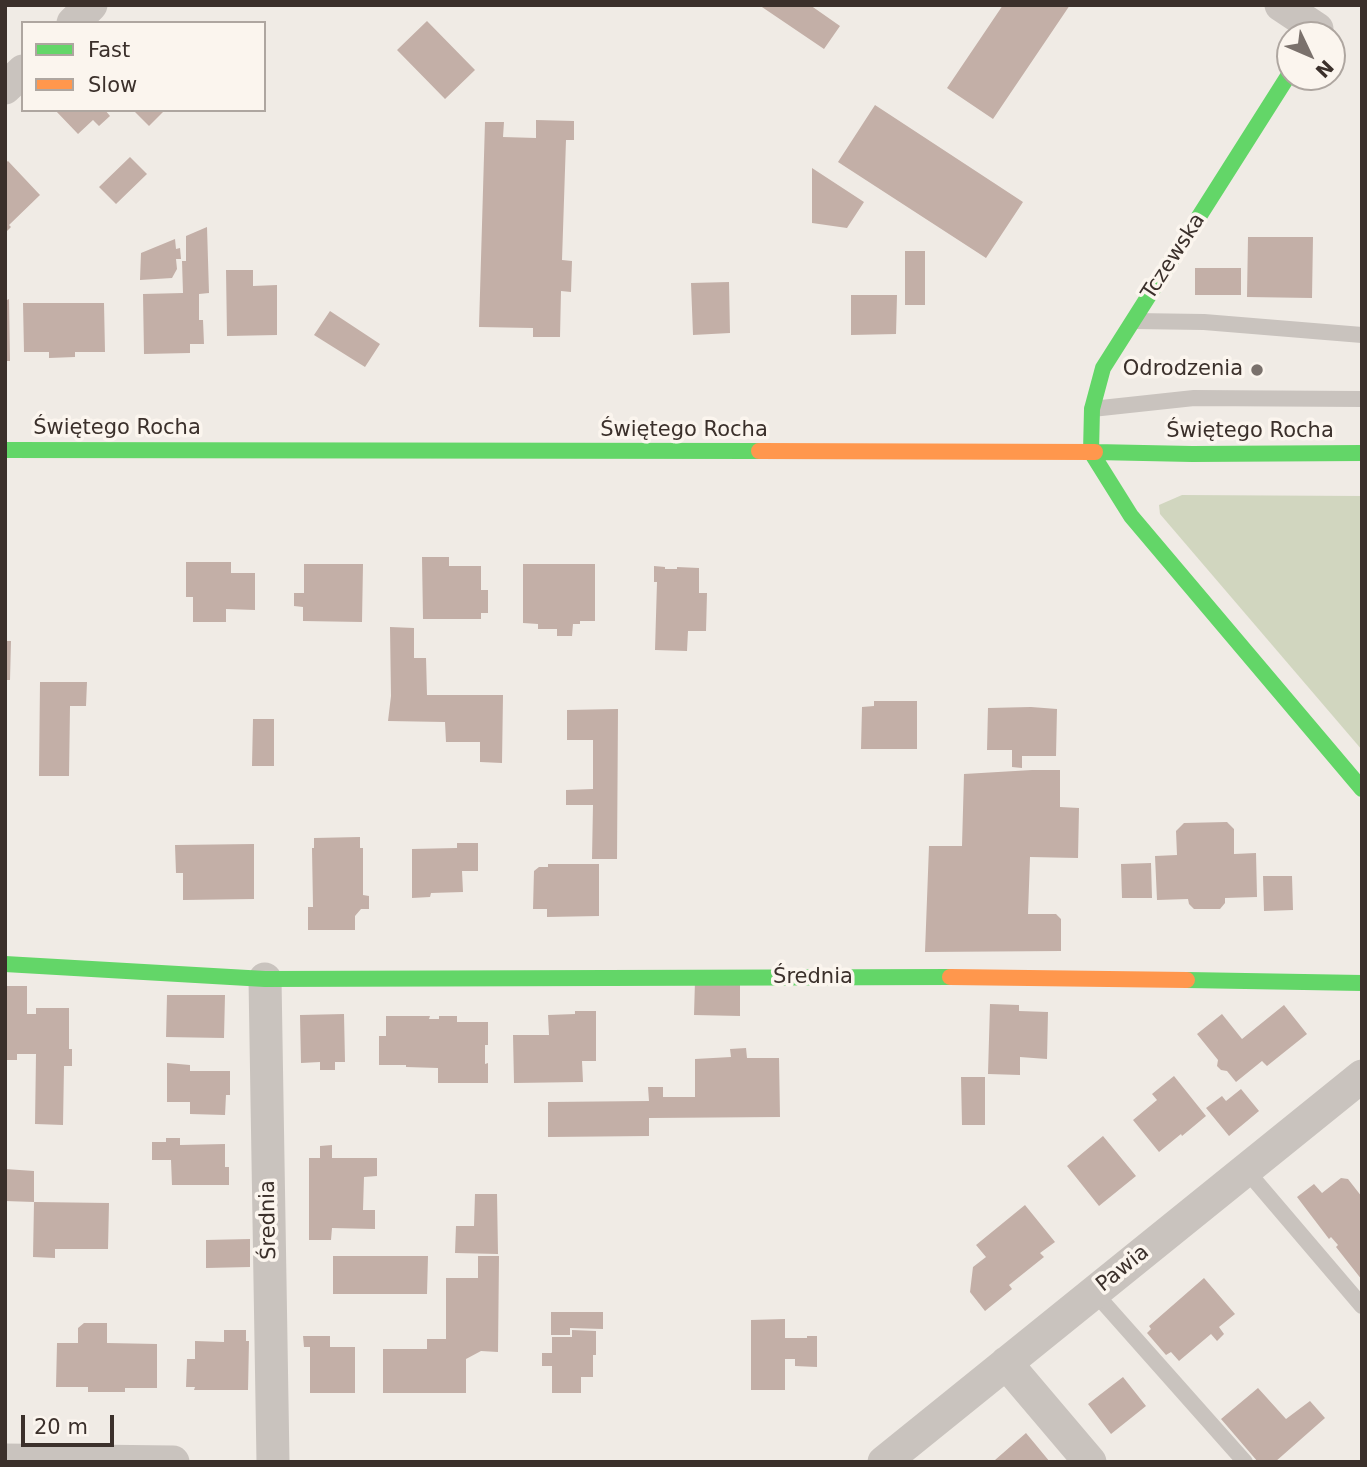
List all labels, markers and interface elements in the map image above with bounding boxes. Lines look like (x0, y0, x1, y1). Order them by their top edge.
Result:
legend (21, 21, 266, 112)
north arrow (1276, 21, 1346, 91)
text: Fast (88, 38, 130, 62)
text: N (1311, 56, 1338, 83)
text: Slow (88, 73, 137, 97)
street label: Tczewska (1137, 209, 1211, 305)
place label: Odrodzenia (1123, 357, 1243, 383)
marker: Odrodzenia (1249, 362, 1265, 378)
street label: Świętego Rocha (33, 416, 201, 442)
street label: Świętego Rocha (600, 418, 768, 444)
street label: Świętego Rocha (1166, 419, 1334, 445)
street label: Średnia (773, 965, 853, 991)
street label: Średnia (256, 1180, 282, 1260)
street label: Pawia (1092, 1240, 1154, 1298)
scale bar (24, 1400, 117, 1444)
text: 20 m (34, 1415, 88, 1439)

